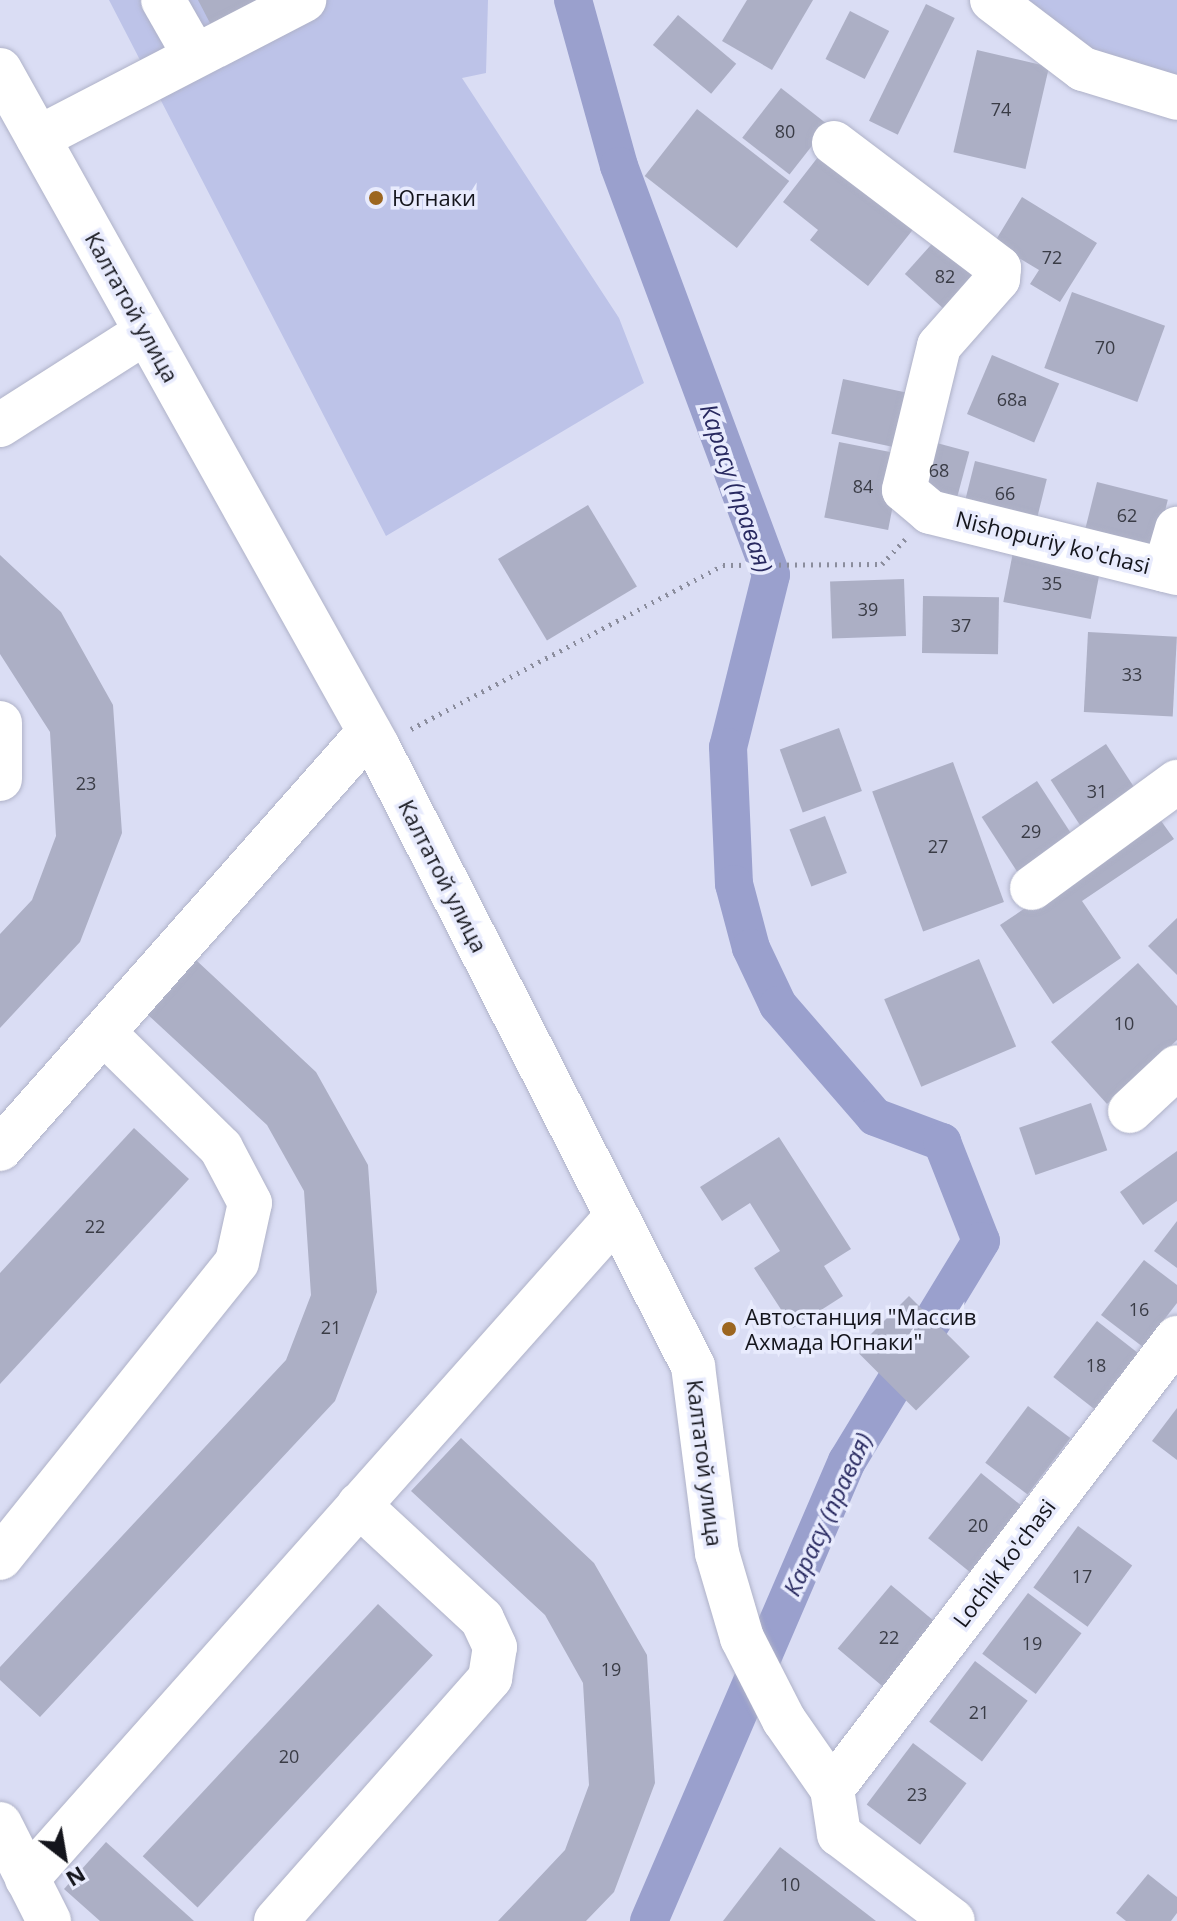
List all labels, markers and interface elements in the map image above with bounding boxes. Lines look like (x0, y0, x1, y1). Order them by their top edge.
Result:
house number: 74 (991, 98, 1011, 120)
house number: 80 (775, 120, 795, 142)
place label: Югнаки (392, 185, 476, 211)
marker: Югнаки (367, 189, 385, 207)
street label: Калтатой улица (80, 227, 184, 387)
house number: 72 (1042, 246, 1062, 268)
house number: 82 (935, 265, 955, 287)
house number: 70 (1095, 336, 1115, 358)
house number: 68a (997, 388, 1027, 410)
water label: Карасу (правая) (695, 400, 779, 576)
house number: 68 (929, 459, 949, 481)
house number: 84 (853, 475, 873, 497)
house number: 66 (995, 482, 1015, 504)
house number: 62 (1117, 504, 1137, 526)
street label: Nishopuriy ko'chasi (953, 505, 1153, 579)
house number: 35 (1042, 572, 1062, 594)
house number: 39 (858, 598, 878, 620)
house number: 37 (951, 614, 971, 636)
house number: 33 (1122, 663, 1142, 685)
house number: 23 (76, 772, 96, 794)
house number: 31 (1087, 780, 1107, 802)
street label: Калтатой улица (393, 795, 493, 957)
house number: 29 (1021, 820, 1041, 842)
house number: 27 (928, 835, 948, 857)
house number: 10 (1114, 1012, 1134, 1034)
house number: 22 (85, 1215, 105, 1237)
house number: 16 (1129, 1298, 1149, 1320)
place label: Автостанция "Массив Ахмада Югнаки" (745, 1303, 976, 1354)
house number: 21 (321, 1316, 341, 1338)
marker: Автостанция "Массив Ахмада Югнаки" (720, 1320, 738, 1338)
house number: 18 (1086, 1354, 1106, 1376)
street label: Калтатой улица (682, 1378, 728, 1548)
water label: Карасу (правая) (777, 1428, 877, 1600)
street label: Lochik ko'chasi (947, 1494, 1061, 1632)
house number: 20 (968, 1514, 988, 1536)
house number: 17 (1072, 1565, 1092, 1587)
house number: 22 (879, 1626, 899, 1648)
house number: 19 (1022, 1632, 1042, 1654)
house number: 19 (601, 1658, 621, 1680)
house number: 21 (969, 1701, 989, 1723)
house number: 20 (279, 1745, 299, 1767)
house number: 23 (907, 1783, 927, 1805)
north arrow (24, 1817, 104, 1897)
text: N (61, 1860, 92, 1895)
house number: 10 (780, 1873, 800, 1895)

